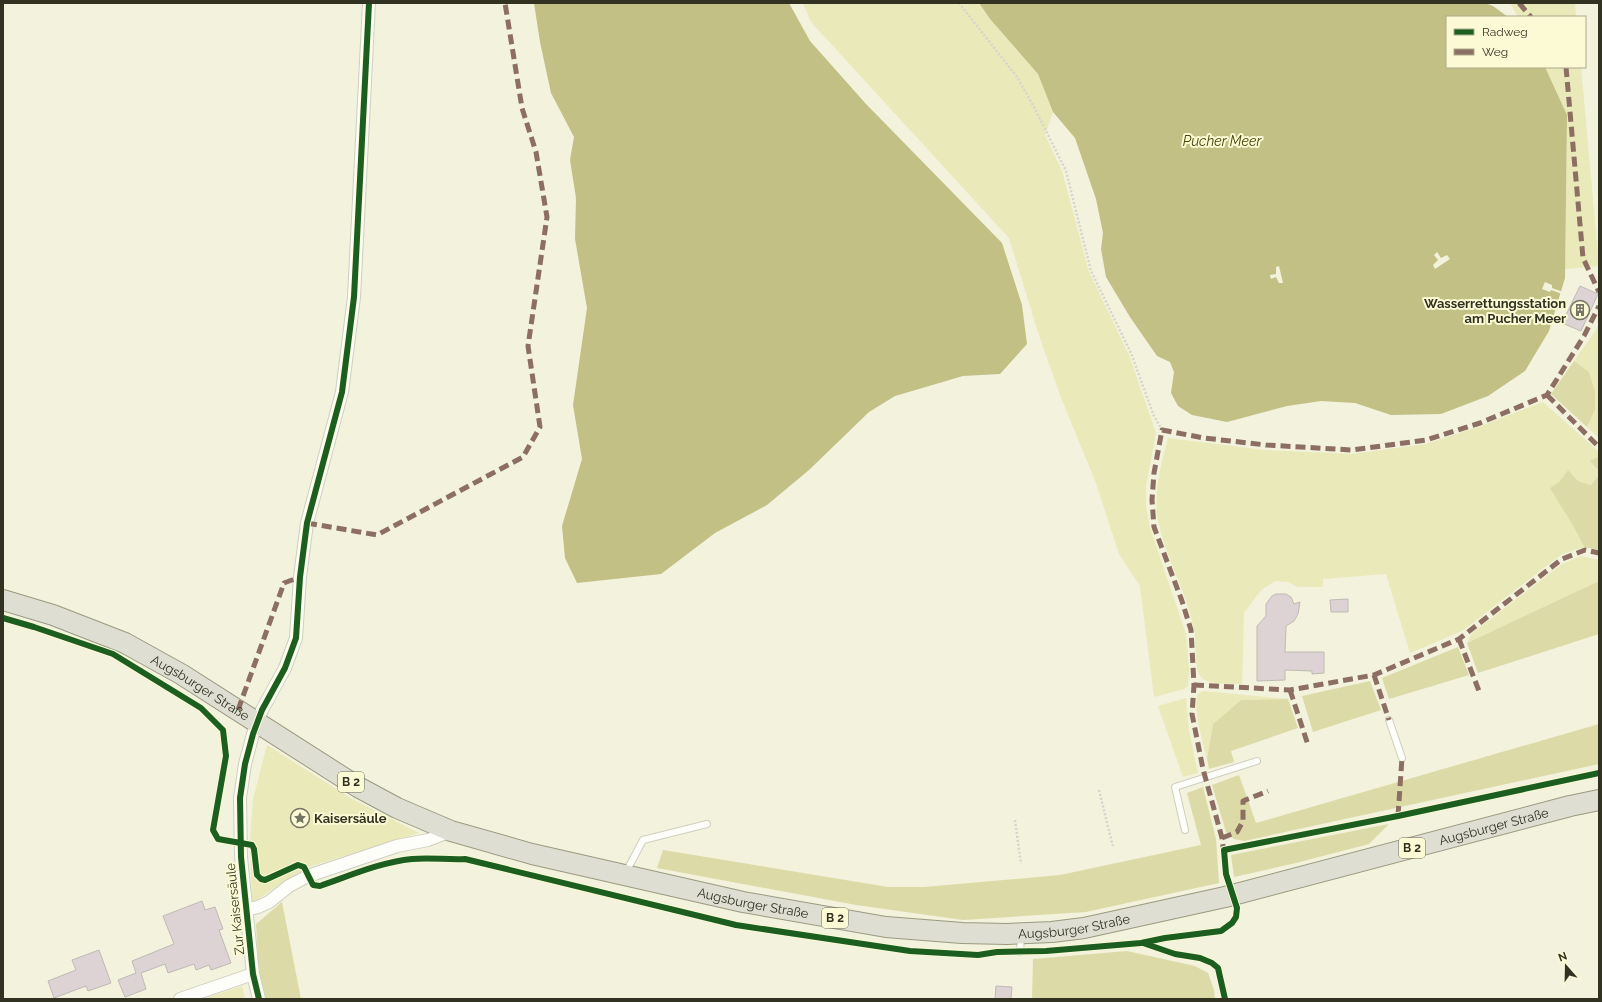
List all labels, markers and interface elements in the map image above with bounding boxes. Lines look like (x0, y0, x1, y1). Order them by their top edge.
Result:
legend (1446, 16, 1586, 68)
text: Radweg (1482, 25, 1528, 39)
text: Weg (1482, 45, 1508, 59)
water label: Pucher Meer (1183, 133, 1262, 149)
place label: Wasserrettungsstation am Pucher Meer (1424, 296, 1566, 326)
building icon: Wasserrettungsstation am Pucher Meer (1569, 299, 1591, 321)
street label: Augsburger Straße (149, 652, 253, 724)
road number: B 2 (338, 772, 364, 792)
street label: Augsburger Straße (1437, 804, 1550, 848)
place icon: Kaisersäule (289, 807, 311, 829)
place label: Kaisersäule (314, 811, 387, 826)
road number: B 2 (1399, 838, 1425, 858)
street label: Zur Kaisersäule (223, 862, 247, 956)
street label: Augsburger Straße (696, 884, 810, 921)
road number: B 2 (822, 908, 848, 928)
street label: Augsburger Straße (1018, 911, 1131, 941)
north arrow (1546, 946, 1586, 986)
text: N (1557, 950, 1569, 965)

